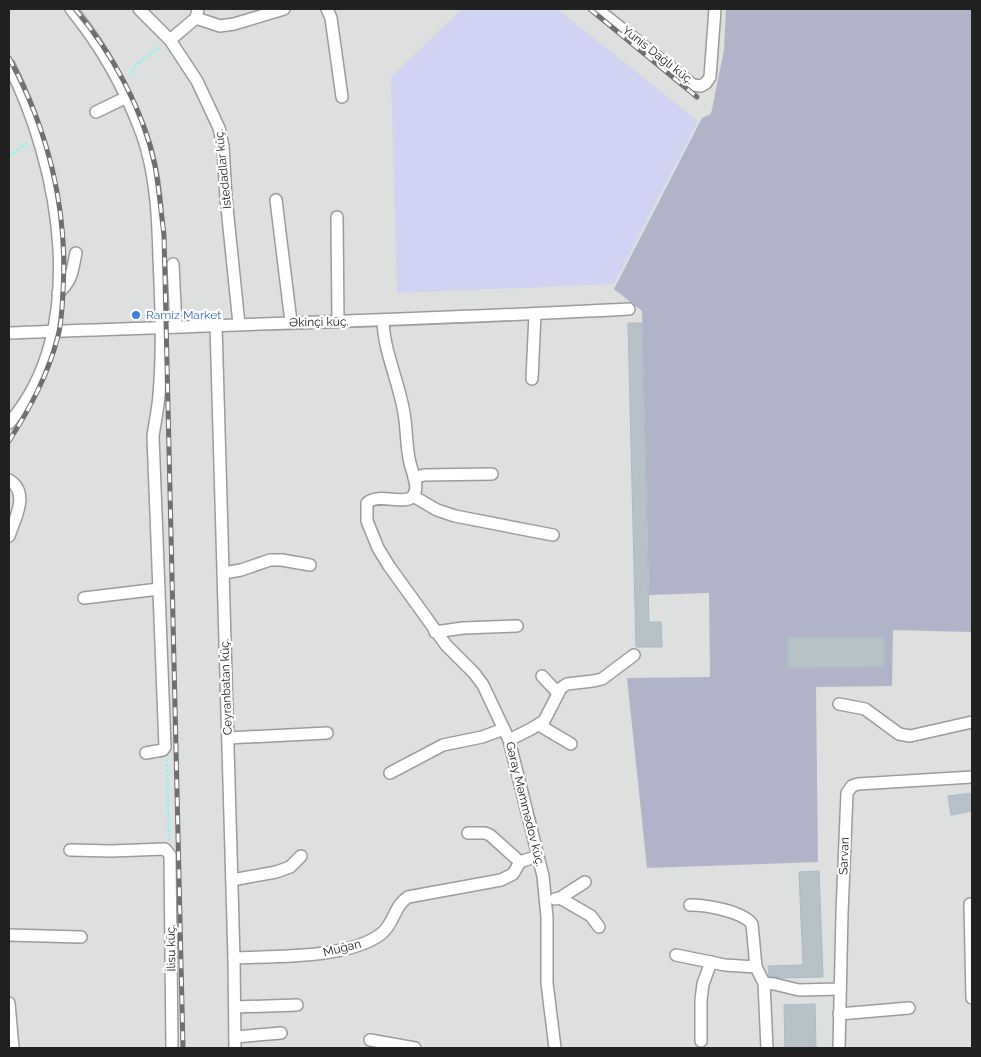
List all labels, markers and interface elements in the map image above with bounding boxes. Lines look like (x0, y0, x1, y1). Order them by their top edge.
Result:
street label: Yunis Dağlı küç. (620, 23, 696, 87)
street label: İstedadlar küç. (212, 128, 234, 210)
place label: Ramiz Market (146, 308, 221, 322)
marker: Ramiz Market (130, 309, 142, 321)
street label: Əkinçi küç. (289, 314, 349, 330)
street label: Ceyranbatan küç. (217, 639, 235, 735)
street label: Gəray Məmmədov küç. (503, 740, 547, 868)
street label: Sarvan (836, 837, 852, 875)
street label: İlisu küç. (164, 924, 178, 972)
street label: Muğan (322, 937, 362, 959)

